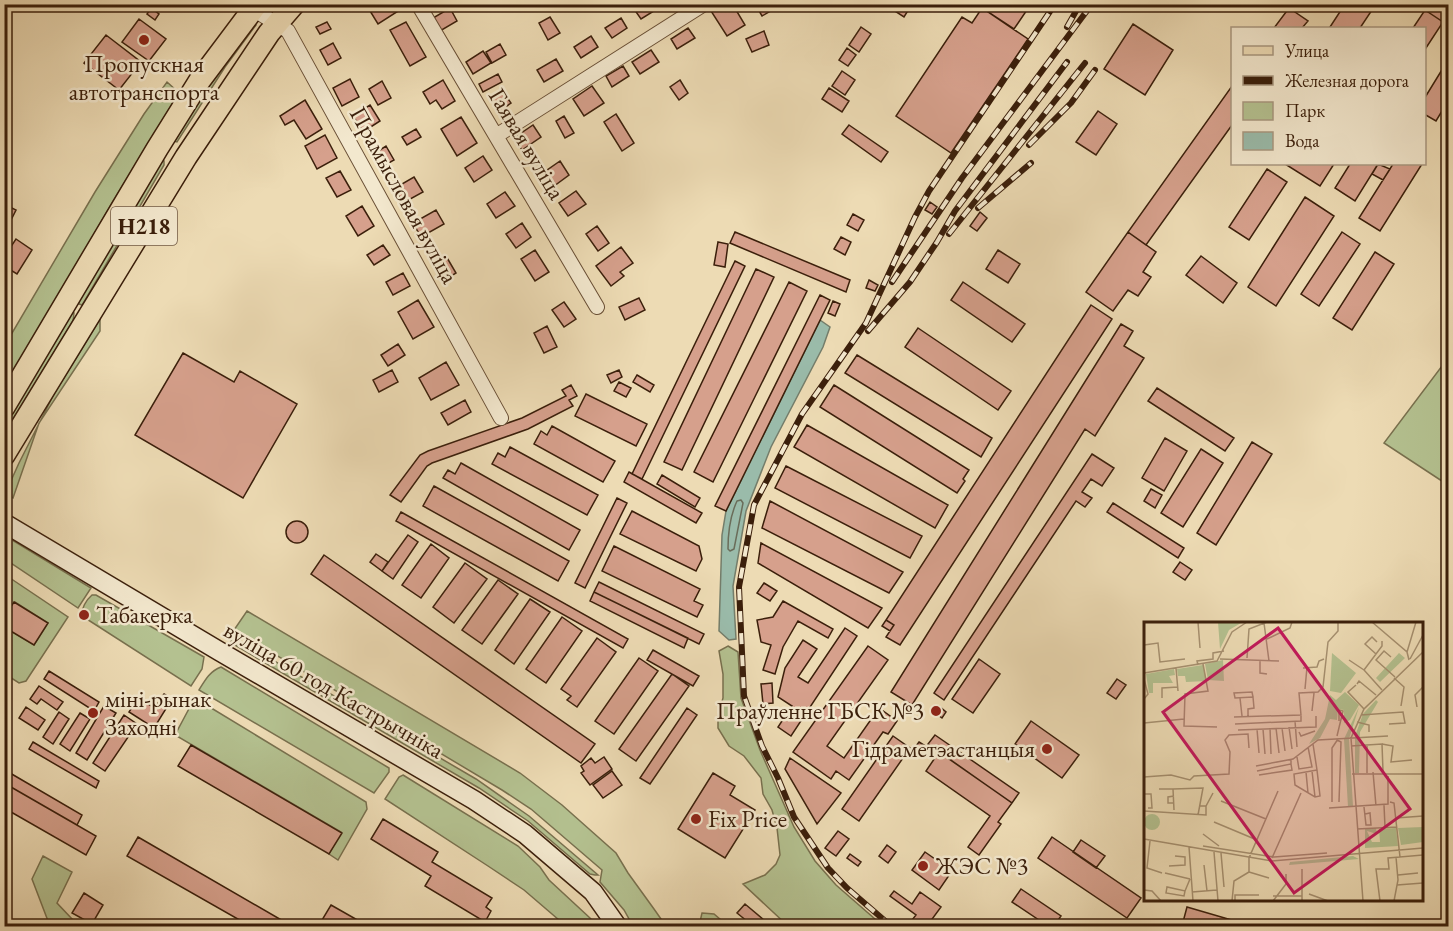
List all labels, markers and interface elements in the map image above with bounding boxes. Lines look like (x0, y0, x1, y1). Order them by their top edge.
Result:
legend (1231, 27, 1426, 165)
marker: Пропускная автотранспорта (137, 33, 151, 47)
text: Улица (1284, 39, 1330, 62)
place label: Пропускная автотранспорта (69, 48, 220, 107)
text: Железная дорога (1284, 69, 1410, 92)
street label: Гаявая вуліца (482, 82, 573, 205)
text: Парк (1285, 99, 1325, 122)
street label: Прамысловая вуліца (343, 101, 466, 289)
text: Вода (1285, 129, 1320, 152)
road number: Н218 (111, 207, 177, 245)
place label: Табакерка (96, 599, 193, 630)
marker: Табакерка (77, 608, 91, 622)
street label: вуліца 60 год Кастрычніка (219, 614, 450, 765)
inset map (1144, 622, 1423, 901)
place label: міні-рынак Заходні (105, 683, 212, 742)
place label: Праўленне ГБСК №3 (716, 695, 924, 726)
marker: Праўленне ГБСК №3 (929, 704, 943, 718)
marker: міні-рынак Заходні (86, 706, 100, 720)
place label: Гідраметэастанцыя (852, 733, 1035, 764)
marker: Гідраметэастанцыя (1040, 742, 1054, 756)
place label: Fix Price (708, 803, 787, 834)
marker: Fix Price (689, 812, 703, 826)
place label: ЖЭС №3 (934, 850, 1028, 881)
marker: ЖЭС №3 (916, 859, 930, 873)

